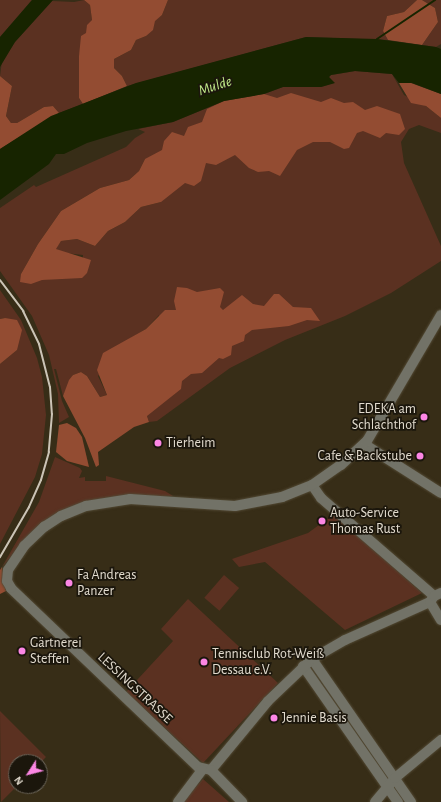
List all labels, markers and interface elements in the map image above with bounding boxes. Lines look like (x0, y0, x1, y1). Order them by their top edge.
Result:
water label: Mulde (196, 72, 234, 100)
place label: EDEKA am Schlachthof (352, 401, 416, 434)
marker: EDEKA am Schlachthof (419, 412, 429, 422)
place label: Tierheim (166, 435, 216, 451)
marker: Tierheim (153, 438, 163, 448)
place label: Cafe & Backstube (317, 448, 412, 464)
marker: Cafe & Backstube (415, 451, 425, 461)
place label: Auto-Service Thomas Rust (330, 505, 400, 538)
marker: Auto-Service Thomas Rust (317, 516, 327, 526)
place label: Fa Andreas Panzer (77, 567, 136, 600)
marker: Fa Andreas Panzer (64, 578, 74, 588)
place label: Gärtnerei Steffen (30, 635, 82, 668)
marker: Gärtnerei Steffen (17, 646, 27, 656)
place label: Tennisclub Rot-Weiß Dessau e.V. (212, 646, 324, 678)
street label: LESSINGSTRASSE (94, 649, 176, 727)
marker: Tennisclub Rot-Weiß Dessau e.V. (199, 657, 209, 667)
place label: Jennie Basis (282, 710, 347, 726)
marker: Jennie Basis (269, 713, 279, 723)
north arrow (8, 754, 48, 794)
text: N (12, 774, 25, 787)

